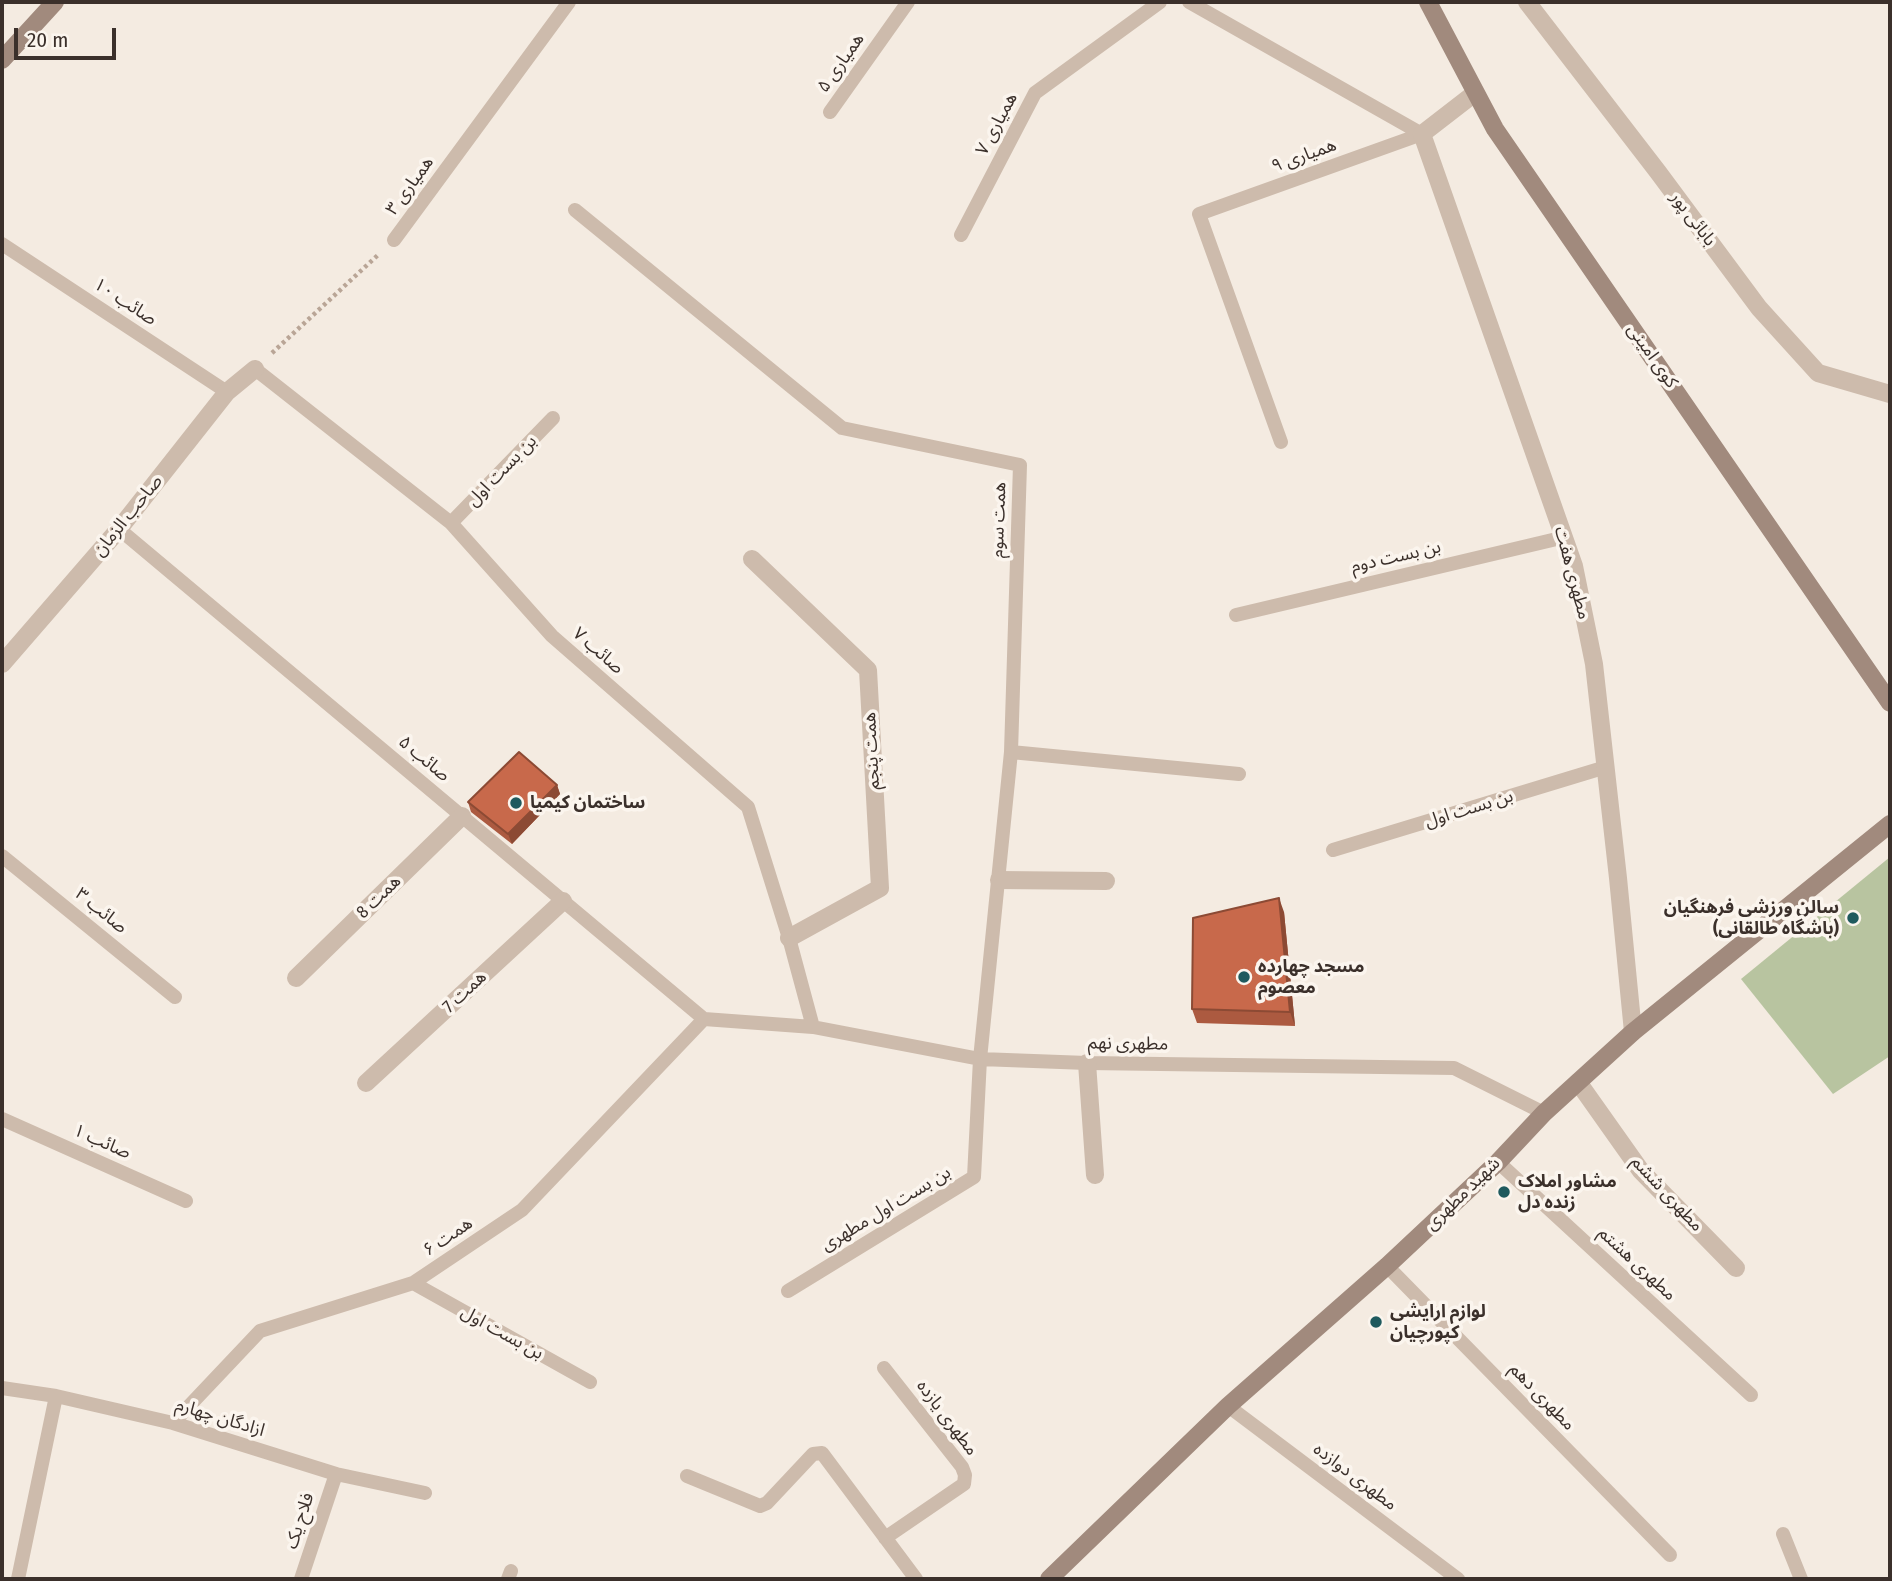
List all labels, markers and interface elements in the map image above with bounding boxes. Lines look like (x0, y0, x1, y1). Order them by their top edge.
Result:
scale bar (18, 14, 119, 58)
text: 20 m (27, 27, 68, 53)
street label: همیاری ۵ (813, 29, 869, 97)
street label: همیاری ۷ (972, 89, 1022, 159)
street label: همیاری ۹ (1269, 134, 1339, 178)
street label: همیاری ۳ (381, 152, 439, 220)
street label: بابائی پور (1665, 187, 1721, 251)
street label: صائب ۱۰ (89, 274, 161, 330)
street label: کوی امینی (1622, 320, 1682, 392)
street label: بن بست اول (463, 431, 541, 511)
street label: صاحب الزمان (89, 471, 167, 561)
street label: همت سوم (987, 482, 1011, 558)
street label: مطهری هفت (1549, 524, 1595, 622)
street label: بن بست دوم (1349, 536, 1443, 578)
street label: صائب ۷ (568, 623, 628, 679)
street label: همت پنجم (859, 712, 885, 790)
street label: صائب ۵ (394, 731, 454, 787)
street label: بن بست اول (1422, 785, 1516, 833)
place label: ساختمان کیمیا (530, 792, 645, 814)
marker: ساختمان کیمیا (508, 795, 524, 811)
street label: همت 8 (352, 871, 406, 923)
street label: صائب ۳ (71, 884, 131, 938)
place label: سالن ورزشی فرهنگیان (باشگاه طالقانی) (1664, 897, 1839, 940)
marker: سالن ورزشی فرهنگیان (باشگاه طالقانی) (1845, 910, 1861, 926)
place label: مسجد چهارده معصوم (1258, 956, 1365, 998)
street label: همت 7 (439, 966, 491, 1018)
marker: مسجد چهارده معصوم (1236, 969, 1252, 985)
street label: مطهری نهم (1088, 1032, 1168, 1056)
street label: صائب ۱ (70, 1120, 134, 1164)
street label: مطهری ششم (1626, 1152, 1708, 1236)
street label: شهید مطهری (1421, 1153, 1505, 1235)
street label: بن بست اول مطهری (817, 1162, 955, 1256)
place label: مشاور املاک زنده دل (1518, 1171, 1617, 1214)
marker: مشاور املاک زنده دل (1496, 1184, 1512, 1200)
street label: همت ۶ (419, 1213, 477, 1261)
street label: مطهری هشتم (1593, 1222, 1681, 1306)
street label: بن بست اول (457, 1301, 547, 1365)
place label: لوازم ارایشی کپورچیان (1390, 1301, 1486, 1344)
marker: لوازم ارایشی کپورچیان (1368, 1314, 1384, 1330)
street label: مطهری دهم (1505, 1359, 1579, 1435)
street label: مطهری یازده (912, 1376, 982, 1460)
street label: ازادگان چهارم (173, 1394, 267, 1442)
street label: مطهری دوازده (1309, 1439, 1401, 1515)
street label: فلاح یک (281, 1490, 319, 1552)

